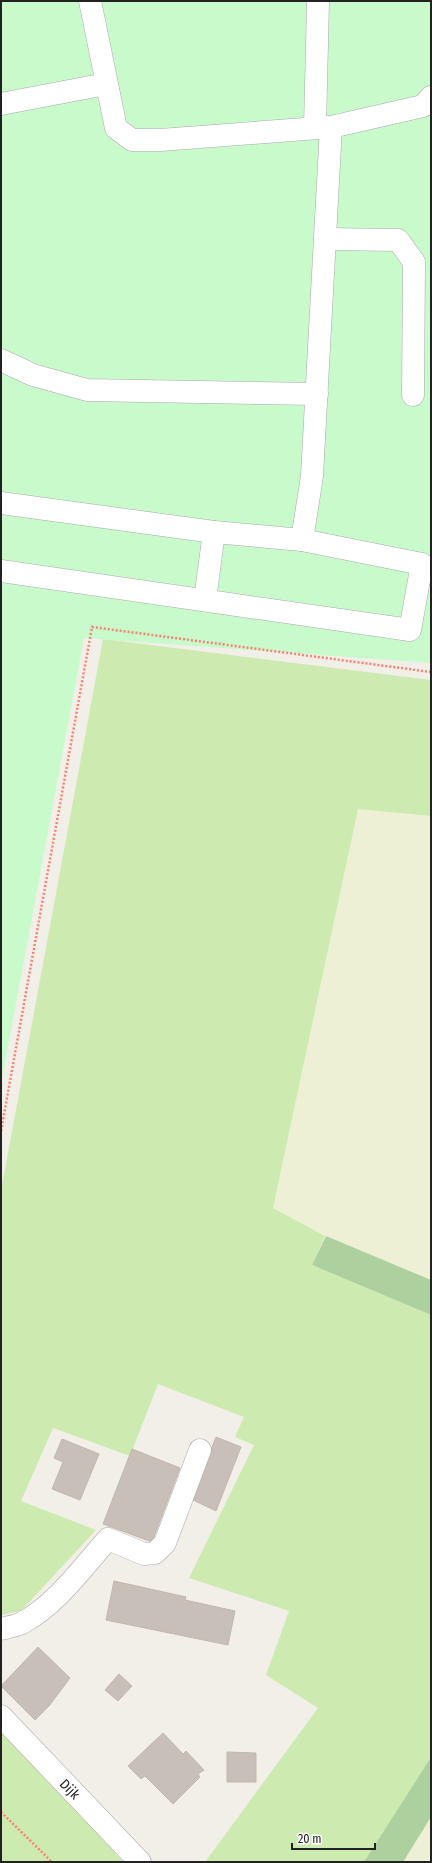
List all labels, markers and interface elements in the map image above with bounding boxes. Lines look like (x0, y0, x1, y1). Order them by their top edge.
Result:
street label: Dijk (56, 1776, 84, 1803)
scale bar (292, 1825, 375, 1851)
text: 20 m (298, 1832, 322, 1846)

